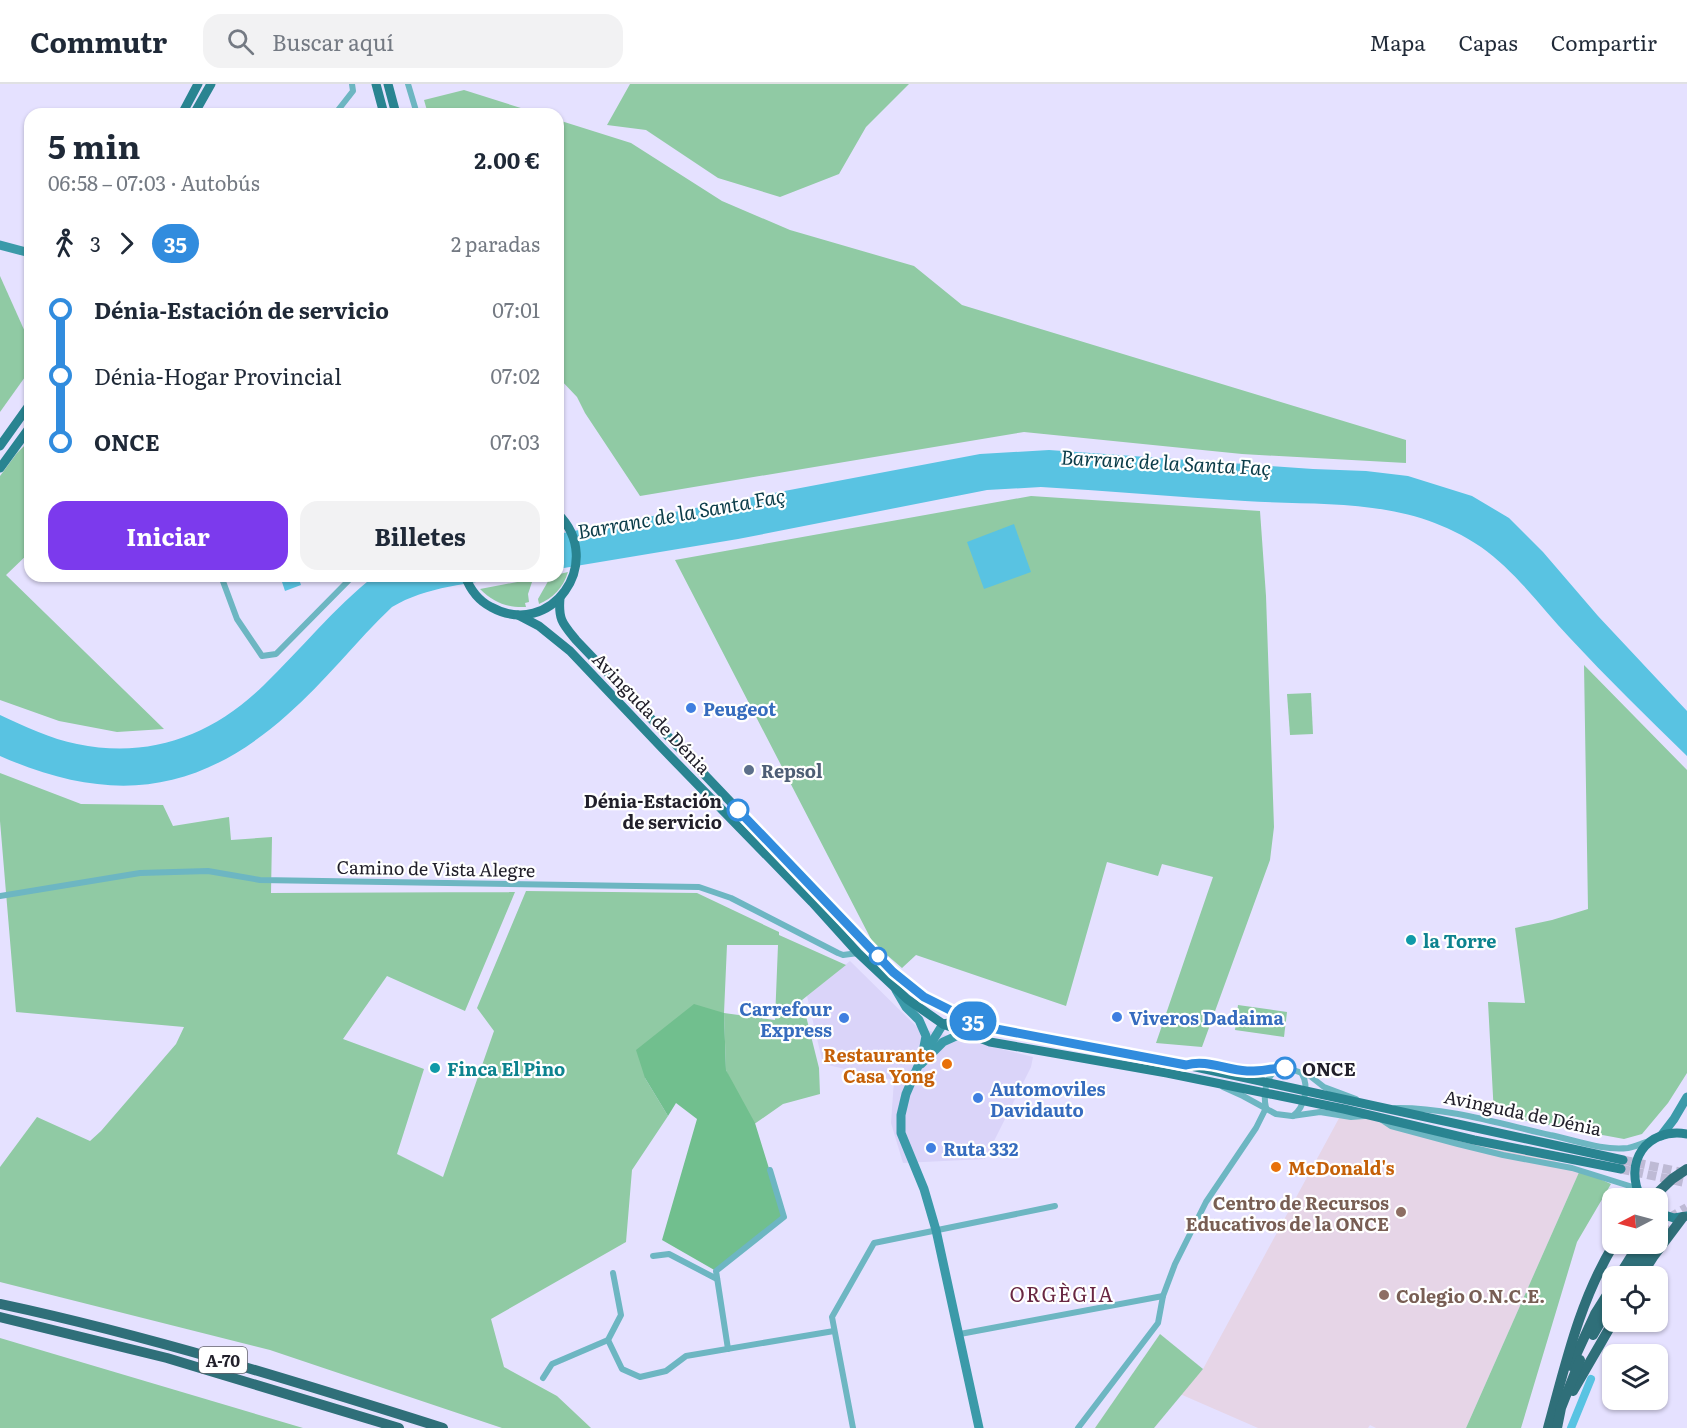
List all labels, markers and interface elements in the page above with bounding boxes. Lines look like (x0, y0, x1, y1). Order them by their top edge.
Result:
search box (203, 14, 623, 68)
text: Commutr (30, 20, 167, 62)
icon: search (224, 25, 257, 58)
text: Buscar aquí (272, 25, 394, 58)
text: Mapa (1369, 26, 1426, 57)
text: Capas (1459, 26, 1518, 57)
text: Compartir (1551, 26, 1657, 57)
text: 5 min (48, 120, 140, 169)
text: 2.00 € (474, 143, 540, 176)
text: 06:58 – 07:03 · Autobús (48, 167, 260, 197)
icon: walk (48, 227, 81, 260)
icon: forward (110, 227, 143, 260)
text: 3 (90, 228, 101, 258)
text: 35 (164, 228, 187, 259)
text: 2 paradas (451, 228, 540, 258)
text: Dénia-Estación de servicio (94, 293, 389, 326)
text: 07:01 (492, 294, 540, 324)
text: Dénia-Hogar Provincial (94, 359, 342, 392)
text: 07:02 (491, 360, 540, 390)
text: ONCE (94, 425, 160, 458)
text: 07:03 (490, 426, 540, 456)
water label: Barranc de la Santa Faç (1060, 441, 1272, 481)
water label: Barranc de la Santa Faç (575, 479, 787, 545)
button: Iniciar (48, 501, 288, 570)
button: Billetes (300, 501, 540, 570)
street label: Avinguda de Dénia (587, 646, 718, 780)
place label: Peugeot (703, 695, 776, 722)
marker: Peugeot (684, 701, 698, 715)
place label: Repsol (761, 757, 823, 784)
marker: Repsol (742, 763, 756, 777)
place label: Dénia-Estación de servicio (584, 787, 722, 835)
marker: Dénia-Estación de servicio (727, 799, 749, 821)
street label: Camino de Vista Alegre (336, 853, 536, 883)
place label: la Torre (1423, 927, 1496, 954)
marker: la Torre (1404, 933, 1418, 947)
unlabelled marker (869, 947, 887, 965)
place label: Carrefour Express (739, 995, 832, 1043)
line badge: 35 (946, 1002, 1000, 1040)
place label: Viveros Dadaima (1129, 1004, 1285, 1031)
text: 35 (961, 1006, 985, 1037)
marker: Viveros Dadaima (1110, 1010, 1124, 1024)
marker: Carrefour Express (837, 1011, 851, 1025)
place label: Restaurante Casa Yong (823, 1041, 936, 1089)
place label: Finca El Pino (447, 1055, 565, 1082)
place label: ONCE (1302, 1055, 1356, 1082)
marker: Restaurante Casa Yong (940, 1057, 954, 1071)
marker: ONCE (1274, 1057, 1296, 1079)
marker: Finca El Pino (428, 1061, 442, 1075)
place label: Automoviles Davidauto (990, 1075, 1106, 1123)
street label: Avinguda de Dénia (1442, 1082, 1604, 1142)
marker: Automoviles Davidauto (971, 1091, 985, 1105)
place label: Ruta 332 (943, 1135, 1019, 1162)
marker: Ruta 332 (924, 1141, 938, 1155)
place label: McDonald's (1288, 1154, 1394, 1181)
marker: McDonald's (1269, 1160, 1283, 1174)
north arrow (1602, 1188, 1668, 1254)
map controls (1602, 1188, 1668, 1410)
place label: Centro de Recursos Educativos de la ONCE (1186, 1189, 1389, 1237)
marker: Centro de Recursos Educativos de la ONCE (1394, 1205, 1408, 1219)
button: locate (1602, 1266, 1668, 1332)
district label: ORGÈGIA (1009, 1278, 1115, 1308)
place label: Colegio O.N.C.E. (1396, 1282, 1545, 1309)
marker: Colegio O.N.C.E. (1377, 1288, 1391, 1302)
button: layers (1602, 1344, 1668, 1410)
road number: A-70 (199, 1347, 247, 1373)

